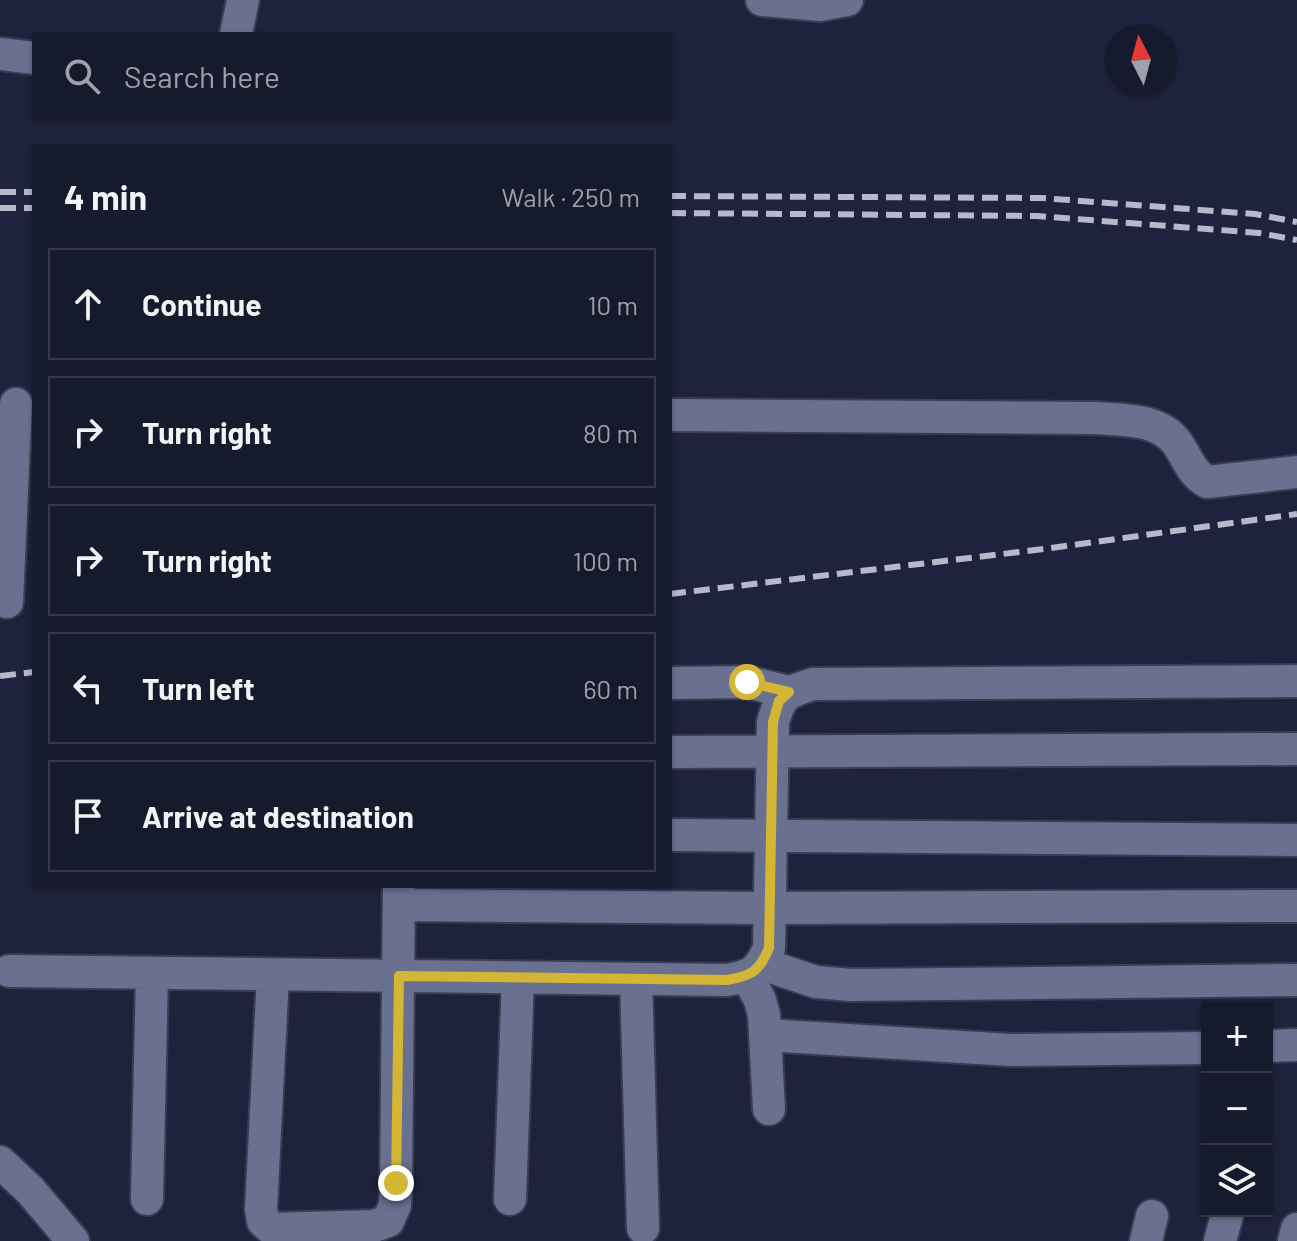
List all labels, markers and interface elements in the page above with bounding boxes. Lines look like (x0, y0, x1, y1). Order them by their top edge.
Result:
north arrow (1105, 24, 1177, 96)
search box (32, 32, 672, 120)
icon: search (60, 54, 104, 98)
text: Search here (124, 58, 280, 94)
text: 4 min (64, 176, 147, 217)
text: Walk · 250 m (502, 181, 640, 212)
icon: ahead (66, 282, 110, 326)
text: Continue (142, 286, 262, 322)
text: 10 m (588, 289, 638, 320)
icon: right (66, 410, 110, 454)
text: Turn right (142, 414, 272, 450)
text: 80 m (583, 417, 638, 448)
icon: right (66, 538, 110, 582)
text: Turn right (142, 542, 272, 578)
text: 100 m (573, 545, 638, 576)
route start (729, 664, 765, 700)
icon: left (66, 666, 110, 710)
text: Turn left (142, 670, 255, 706)
text: 60 m (583, 673, 638, 704)
icon: arrive (66, 794, 110, 838)
text: Arrive at destination (142, 798, 414, 834)
map controls (1201, 1001, 1273, 1217)
button: + (1201, 1001, 1273, 1073)
button: − (1201, 1073, 1273, 1145)
button: layers (1201, 1145, 1273, 1217)
route end (378, 1165, 414, 1201)

